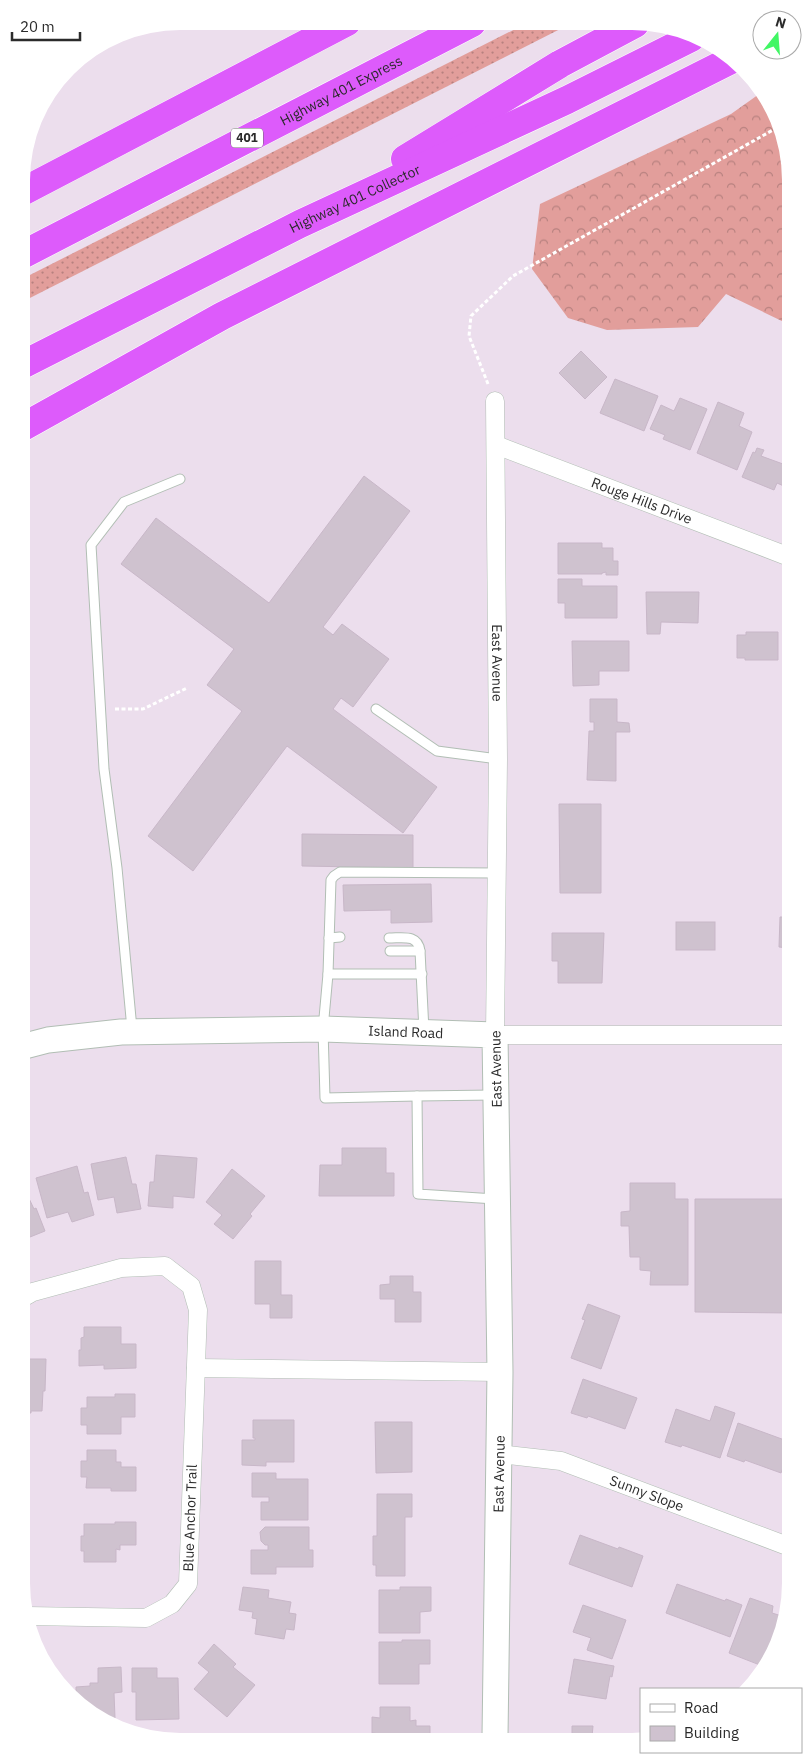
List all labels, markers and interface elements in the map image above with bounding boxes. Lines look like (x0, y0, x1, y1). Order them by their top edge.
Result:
scale bar (12, 10, 80, 42)
north arrow (752, 10, 802, 60)
text: N (773, 12, 788, 33)
text: 20 m (20, 17, 55, 36)
street label: Highway 401 Express (277, 51, 406, 129)
road number: 401 (231, 128, 263, 148)
street label: Highway 401 Collector (286, 160, 423, 237)
street label: Rouge Hills Drive (589, 473, 695, 528)
street label: East Avenue (488, 624, 507, 702)
street label: Island Road (368, 1022, 444, 1042)
street label: East Avenue (486, 1030, 506, 1108)
street label: East Avenue (489, 1435, 509, 1513)
street label: Blue Anchor Trail (179, 1464, 201, 1572)
street label: Sunny Slope (607, 1471, 687, 1515)
legend (640, 1688, 802, 1753)
text: Road (684, 1698, 719, 1717)
text: Building (684, 1723, 739, 1742)

